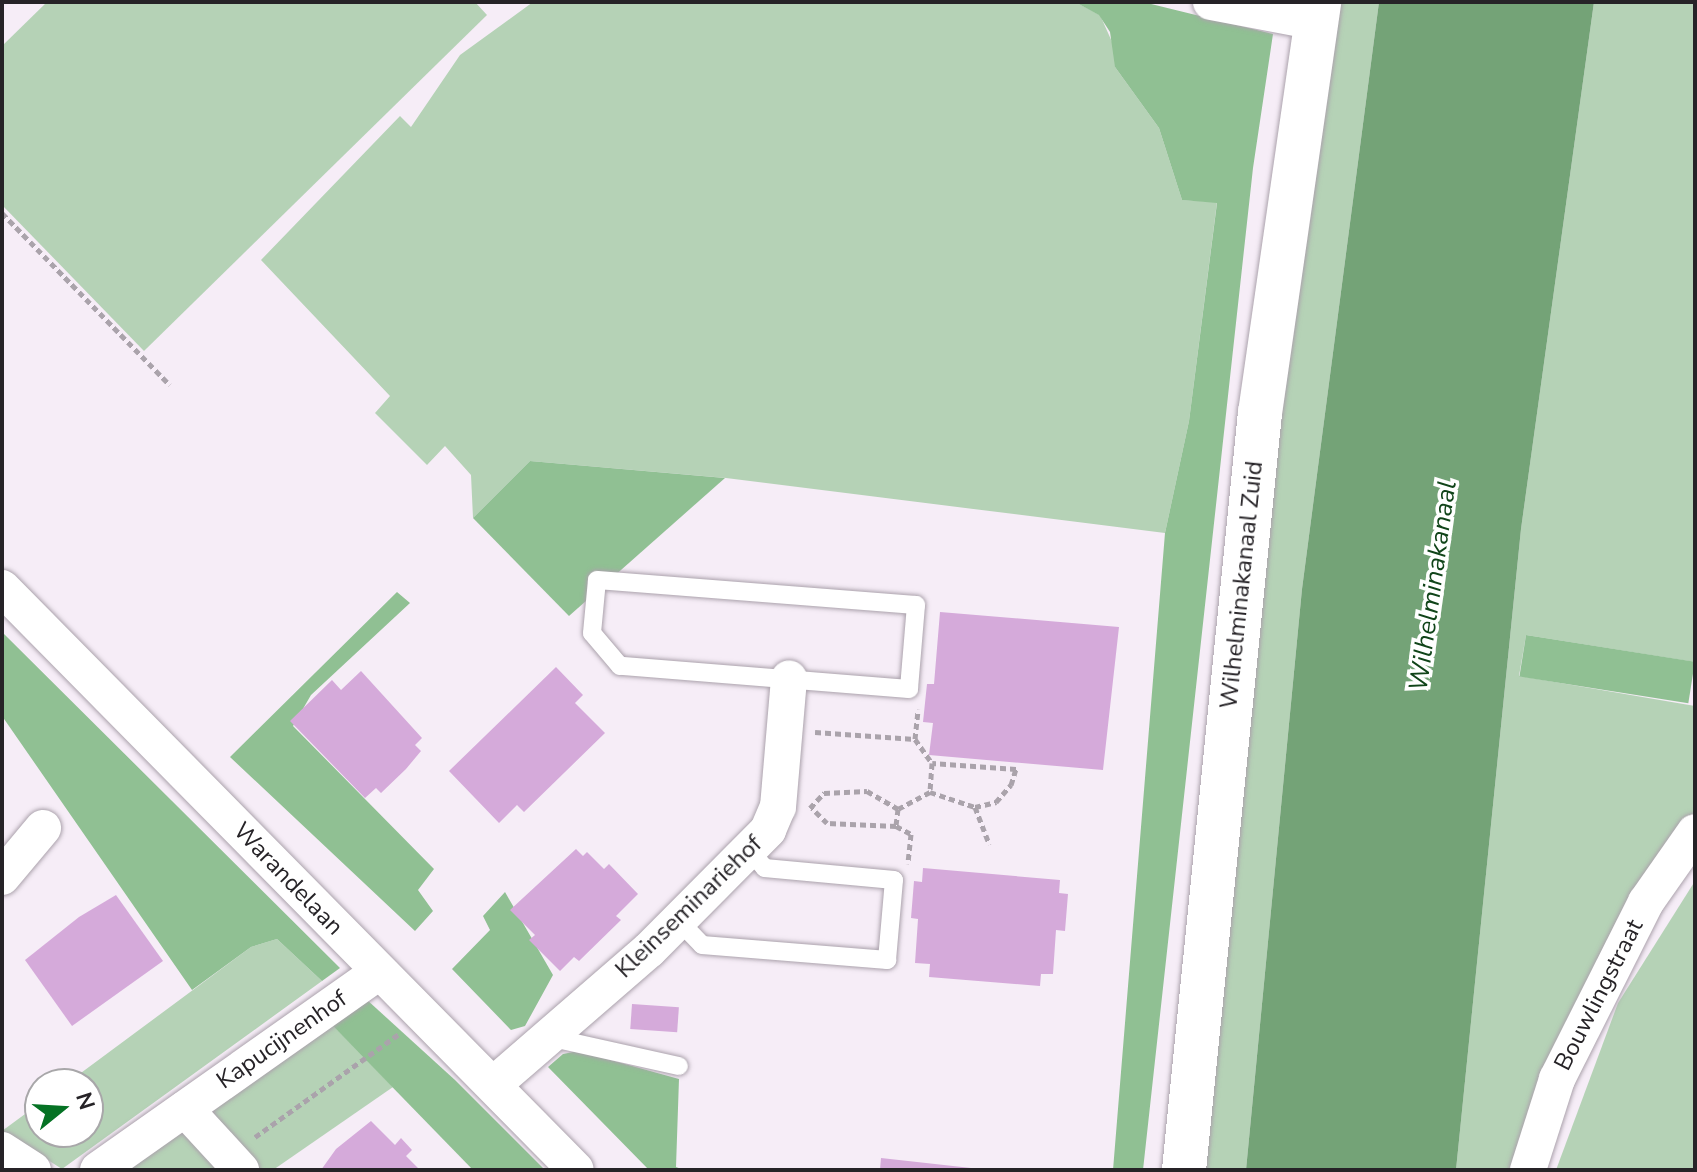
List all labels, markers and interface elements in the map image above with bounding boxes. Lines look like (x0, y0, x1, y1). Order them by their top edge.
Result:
street label: Wilhelminakanaal Zuid (1215, 460, 1269, 710)
water label: Wilhelminakanaal (1403, 479, 1463, 693)
street label: Warandelaan (227, 817, 349, 941)
street label: Kleinseminariehof (610, 830, 768, 984)
street label: Bouwlingstraat (1549, 915, 1649, 1075)
street label: Kapucijnenhof (211, 984, 353, 1096)
north arrow (24, 1068, 104, 1148)
text: N (68, 1089, 102, 1114)

